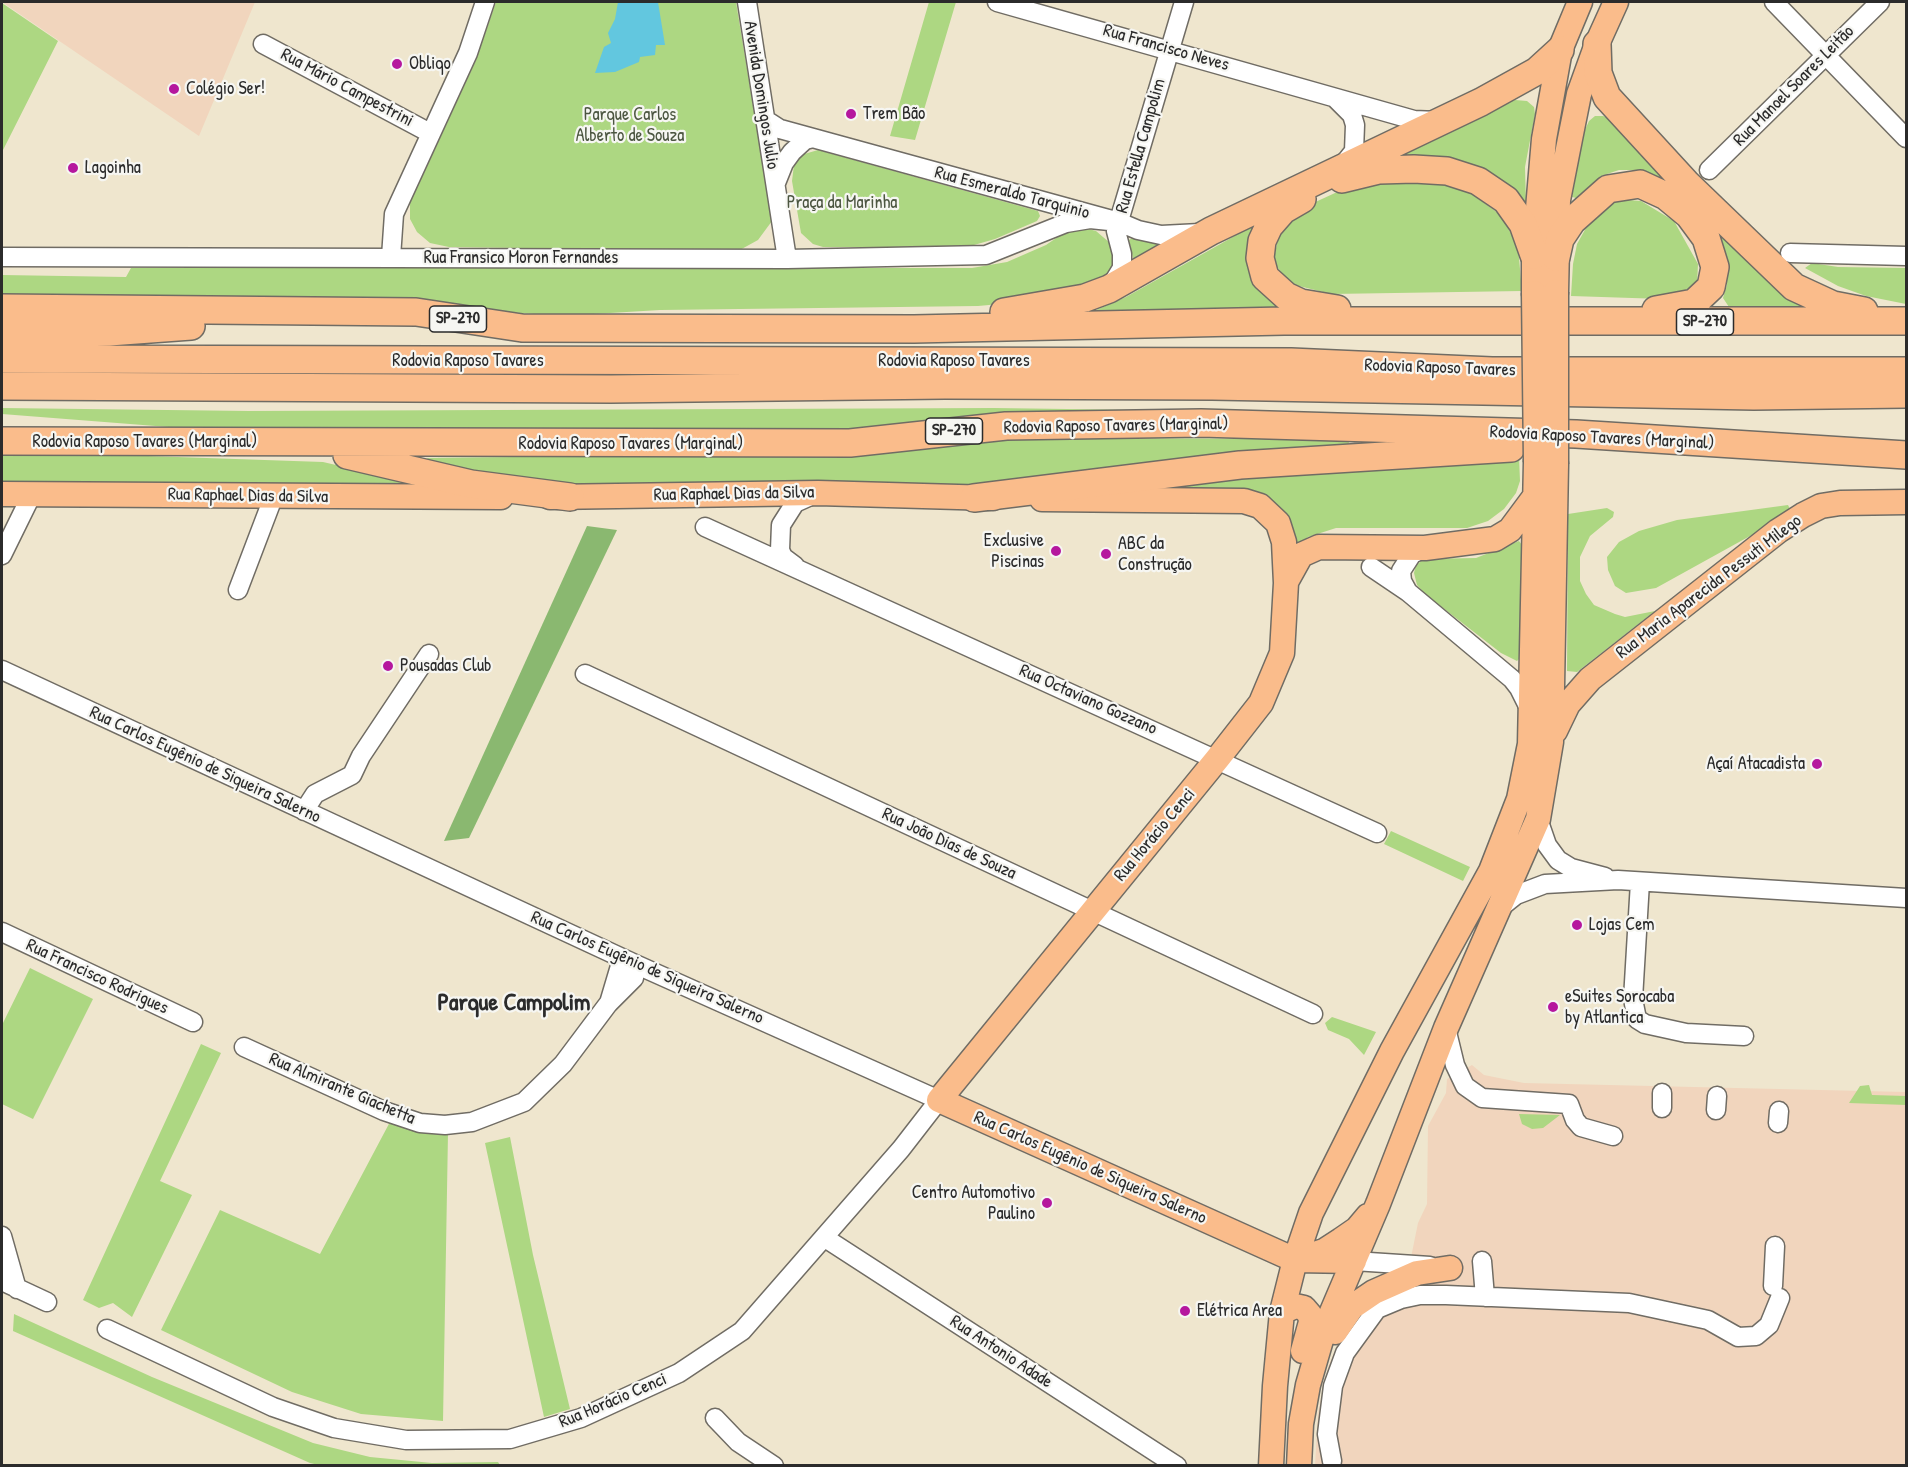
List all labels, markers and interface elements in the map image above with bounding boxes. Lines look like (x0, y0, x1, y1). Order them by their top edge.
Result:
street label: Avenida Domingos Julio (739, 19, 783, 171)
street label: Rua Francisco Neves (1101, 20, 1231, 76)
street label: Rua Manoel Soares Leitão (1729, 21, 1859, 151)
street label: Rua Mário Campestrini (277, 44, 417, 132)
place label: Obliqo (409, 53, 451, 75)
marker: Obliqo (390, 57, 404, 71)
street label: Rua Estella Campolim (1111, 76, 1171, 216)
place label: Colégio Ser! (186, 78, 265, 100)
marker: Colégio Ser! (167, 82, 181, 96)
place label: Trem Bão (863, 103, 925, 125)
park label: Parque Carlos Alberto de Souza (576, 104, 684, 146)
marker: Trem Bão (844, 107, 858, 121)
place label: Lagoinha (85, 157, 141, 179)
marker: Lagoinha (66, 161, 80, 175)
street label: Rua Esmeraldo Tarquinio (932, 162, 1092, 224)
park label: Praça da Marinha (787, 192, 897, 214)
street label: Rua Fransico Moron Fernandes (424, 247, 618, 269)
road number: SP-270 (430, 306, 486, 332)
road number: SP-270 (1676, 309, 1734, 335)
street label: Rodovia Raposo Tavares (392, 350, 544, 372)
street label: Rodovia Raposo Tavares (878, 350, 1030, 372)
street label: Rodovia Raposo Tavares (1364, 355, 1516, 381)
street label: Rodovia Raposo Tavares (Marginal) (1003, 413, 1229, 439)
road number: SP-270 (926, 418, 982, 444)
street label: Rodovia Raposo Tavares (Marginal) (1489, 421, 1715, 455)
street label: Rodovia Raposo Tavares (Marginal) (33, 431, 257, 453)
street label: Rodovia Raposo Tavares (Marginal) (519, 433, 743, 455)
street label: Rua Raphael Dias da Silva (654, 482, 814, 506)
street label: Rua Raphael Dias da Silva (168, 484, 328, 508)
street label: Rua Maria Aparecida Pessuti Milego (1612, 510, 1806, 664)
place label: Exclusive Piscinas (984, 530, 1044, 572)
place label: ABC da Construção (1118, 533, 1192, 576)
marker: Exclusive Piscinas (1049, 544, 1063, 558)
marker: ABC da Construção (1099, 547, 1113, 561)
place label: Pousadas Club (400, 655, 492, 677)
marker: Pousadas Club (381, 659, 395, 673)
street label: Rua Octaviano Gozzano (1016, 660, 1160, 740)
street label: Rua Carlos Eugênio de Siqueira Salerno (86, 702, 324, 828)
place label: Açaí Atacadista (1707, 753, 1805, 775)
marker: Açaí Atacadista (1810, 757, 1824, 771)
street label: Rua Horácio Cenci (1110, 784, 1200, 886)
street label: Rua João Dias de Souza (879, 803, 1019, 885)
street label: Rua Carlos Eugênio de Siqueira Salerno (527, 907, 767, 1029)
place label: Lojas Cem (1589, 914, 1655, 936)
marker: Lojas Cem (1570, 918, 1584, 932)
street label: Rua Francisco Rodrigues (22, 935, 172, 1019)
place label: eSuites Sorocaba by Atlantica (1565, 986, 1674, 1028)
district label: Parque Campolim (438, 990, 590, 1018)
marker: eSuites Sorocaba by Atlantica (1546, 1000, 1560, 1014)
street label: Rua Almirante Giachetta (266, 1048, 418, 1130)
street label: Rua Carlos Eugênio de Siqueira Salerno (970, 1107, 1210, 1229)
place label: Centro Automotivo Paulino (912, 1182, 1035, 1224)
marker: Centro Automotivo Paulino (1040, 1196, 1054, 1210)
place label: Elétrica Area (1197, 1300, 1282, 1322)
marker: Elétrica Area (1178, 1304, 1192, 1318)
street label: Rua Antonio Adade (946, 1311, 1056, 1393)
street label: Rua Horácio Cenci (556, 1369, 670, 1433)

